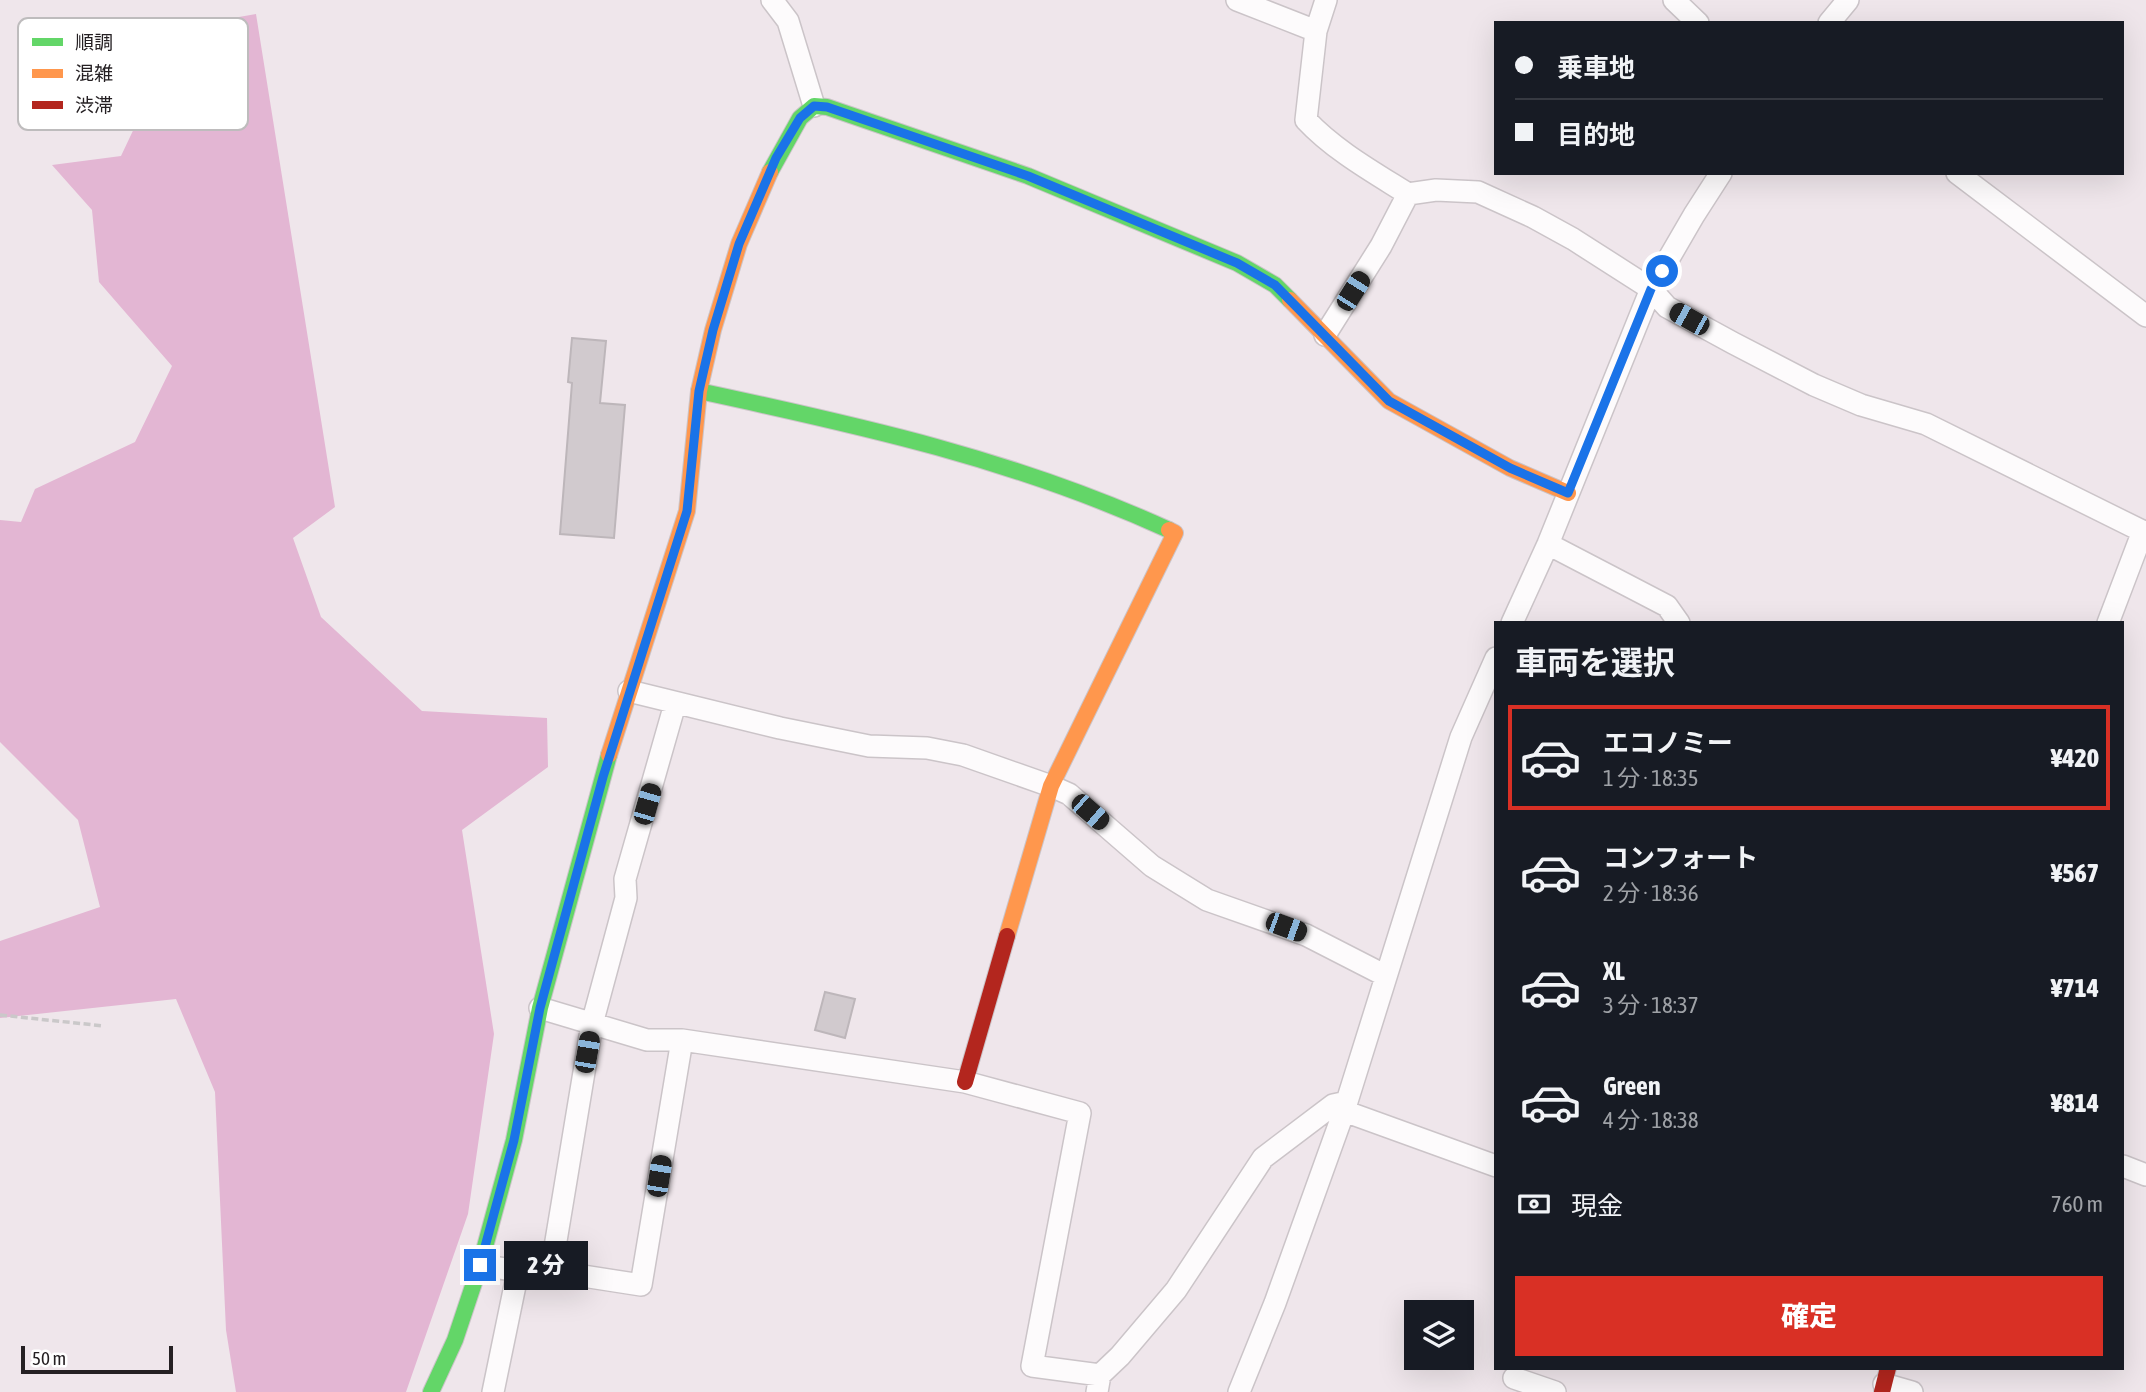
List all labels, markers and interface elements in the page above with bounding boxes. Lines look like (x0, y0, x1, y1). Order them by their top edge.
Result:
legend (18, 18, 248, 130)
text: 順調 (75, 31, 113, 53)
text: 乗車地 (1557, 53, 1635, 83)
text: 混雑 (75, 62, 113, 84)
text: 渋滞 (75, 94, 113, 116)
text: 目的地 (1557, 120, 1635, 150)
route start (1646, 255, 1678, 287)
car (1333, 268, 1374, 314)
car (1666, 300, 1713, 338)
text: 車両を選択 (1515, 644, 1675, 681)
icon: car (1519, 726, 1582, 789)
text: エコノミー (1603, 728, 1733, 758)
text: ¥420 (2051, 743, 2099, 773)
text: 1 分 · 18:35 (1603, 765, 1699, 791)
car (632, 781, 663, 827)
car (1068, 790, 1113, 834)
icon: car (1519, 841, 1582, 904)
text: コンフォート (1603, 843, 1758, 873)
text: ¥567 (2051, 858, 2099, 888)
text: 2 分 · 18:36 (1603, 880, 1699, 906)
car (1263, 910, 1310, 944)
icon: car (1519, 956, 1582, 1019)
text: XL (1603, 956, 1625, 986)
text: ¥714 (2051, 973, 2099, 1003)
text: 3 分 · 18:37 (1603, 992, 1699, 1018)
car (574, 1029, 601, 1075)
icon: car (1519, 1071, 1582, 1134)
text: Green (1603, 1071, 1661, 1101)
text: ¥814 (2051, 1088, 2099, 1118)
text: 4 分 · 18:38 (1603, 1107, 1699, 1133)
car (646, 1154, 673, 1198)
icon: cash (1515, 1185, 1553, 1223)
text: 現金 (1571, 1191, 1623, 1221)
text: 760 m (2051, 1191, 2103, 1217)
callout: 2 分 (504, 1240, 588, 1290)
route end (464, 1249, 496, 1281)
text: 2 分 (528, 1252, 564, 1278)
button: 確定 (1515, 1276, 2103, 1356)
map controls (1404, 1300, 1474, 1370)
button: layers (1404, 1300, 1474, 1370)
scale bar (21, 1343, 173, 1375)
text: 50 m (32, 1347, 66, 1369)

